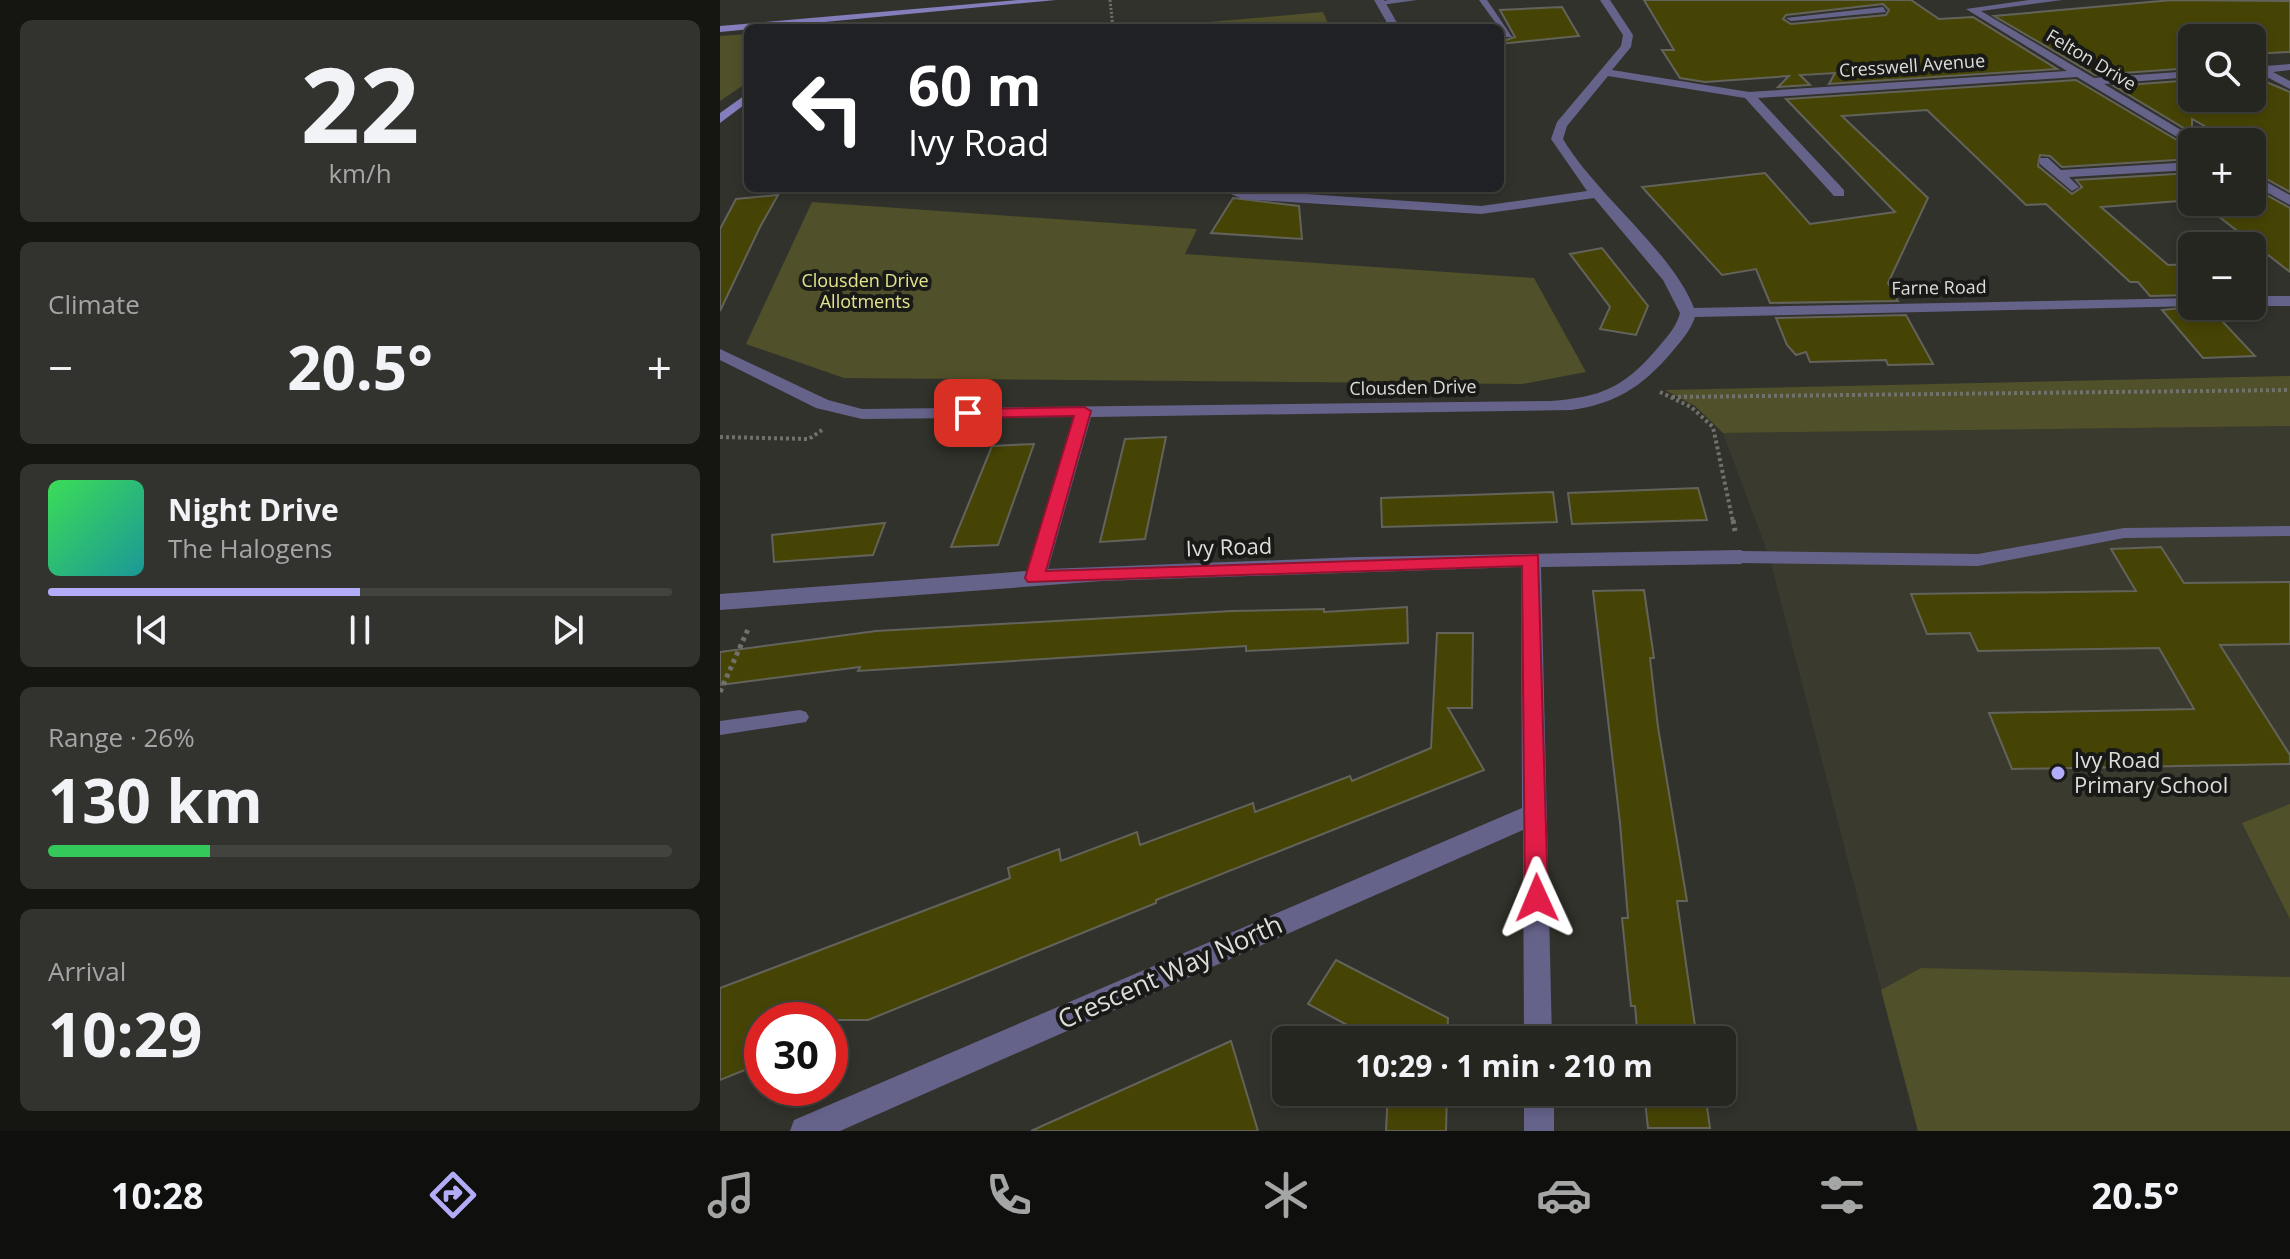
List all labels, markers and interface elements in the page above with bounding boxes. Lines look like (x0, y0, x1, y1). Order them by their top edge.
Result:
street label: Felton Drive (2042, 23, 2141, 95)
map controls (2178, 24, 2266, 320)
button: search (2178, 24, 2266, 112)
text: 22 (301, 32, 419, 173)
text: 60 m (908, 46, 1042, 122)
street label: Cresswell Avenue (1838, 48, 1986, 82)
icon: left (776, 56, 880, 160)
text: Ivy Road (908, 118, 1049, 167)
button: + (2178, 128, 2266, 216)
text: km/h (328, 155, 392, 191)
button: − (2178, 232, 2266, 320)
park label: Clousden Drive Allotments (801, 268, 929, 313)
street label: Farne Road (1891, 274, 1987, 300)
text: Climate (48, 286, 140, 322)
text: 20.5° (287, 326, 433, 408)
text: − (48, 337, 73, 397)
text: + (647, 337, 672, 397)
street label: Clousden Drive (1349, 374, 1477, 400)
pin (934, 379, 1002, 447)
icon: arrive (946, 391, 990, 435)
text: Night Drive (168, 489, 339, 530)
text: The Halogens (168, 530, 333, 566)
street label: Ivy Road (1185, 530, 1273, 562)
icon: previous (130, 608, 174, 652)
icon: pause (338, 608, 382, 652)
icon: next (546, 608, 590, 652)
text: Range · 26% (48, 719, 195, 755)
place label: Ivy Road Primary School (2074, 744, 2228, 799)
text: 130 km (48, 759, 263, 841)
marker: Ivy Road Primary School (2049, 764, 2067, 782)
position arrow (1495, 856, 1579, 940)
street label: Crescent Way North (1052, 905, 1288, 1037)
text: Arrival (48, 953, 126, 989)
text: 10:29 (48, 993, 202, 1075)
speed limit sign: 30 (744, 1002, 848, 1106)
text: 10:29 · 1 min · 210 m (1355, 1045, 1653, 1086)
icon: directions (425, 1167, 481, 1223)
icon: music (703, 1167, 759, 1223)
icon: phone (981, 1167, 1037, 1223)
icon: climate (1258, 1167, 1314, 1223)
icon: car (1536, 1167, 1592, 1223)
icon: filters (1814, 1167, 1870, 1223)
text: 10:28 (111, 1171, 203, 1220)
text: 20.5° (2092, 1171, 2179, 1220)

